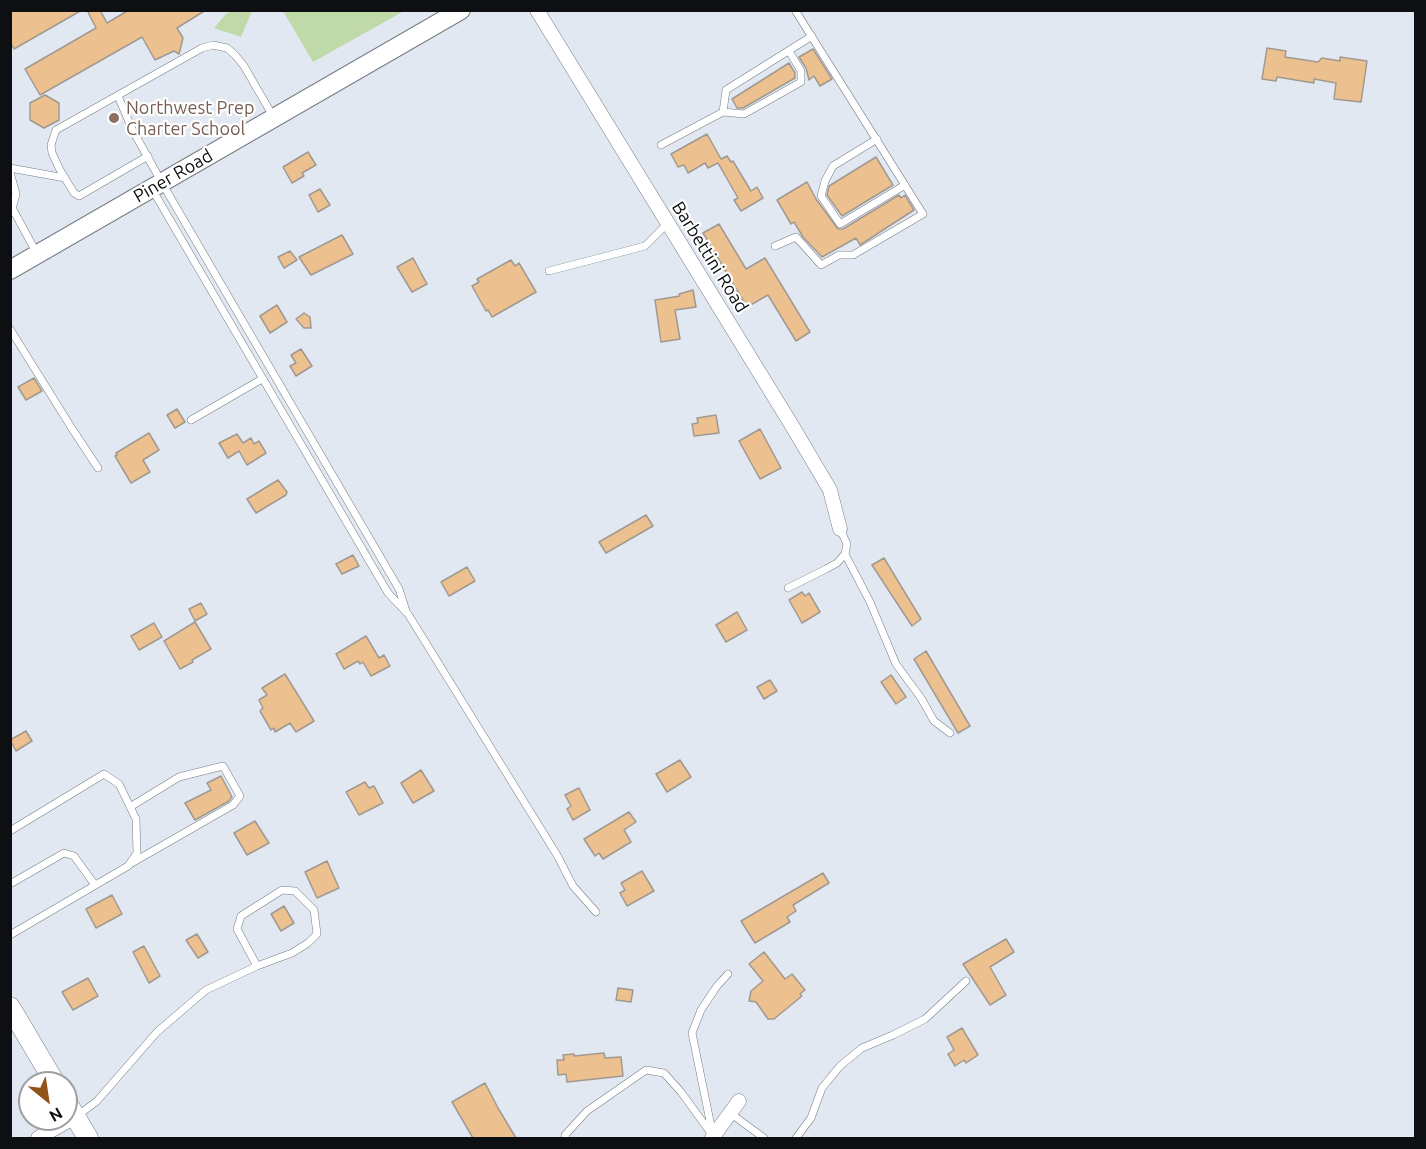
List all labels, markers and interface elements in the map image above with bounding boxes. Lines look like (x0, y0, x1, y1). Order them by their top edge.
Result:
place label: Northwest Prep Charter School (126, 97, 254, 140)
marker: Northwest Prep Charter School (107, 111, 121, 125)
street label: Piner Road (130, 145, 216, 207)
street label: Barbettini Road (667, 198, 753, 316)
north arrow (18, 1071, 78, 1131)
text: N (46, 1104, 66, 1126)

